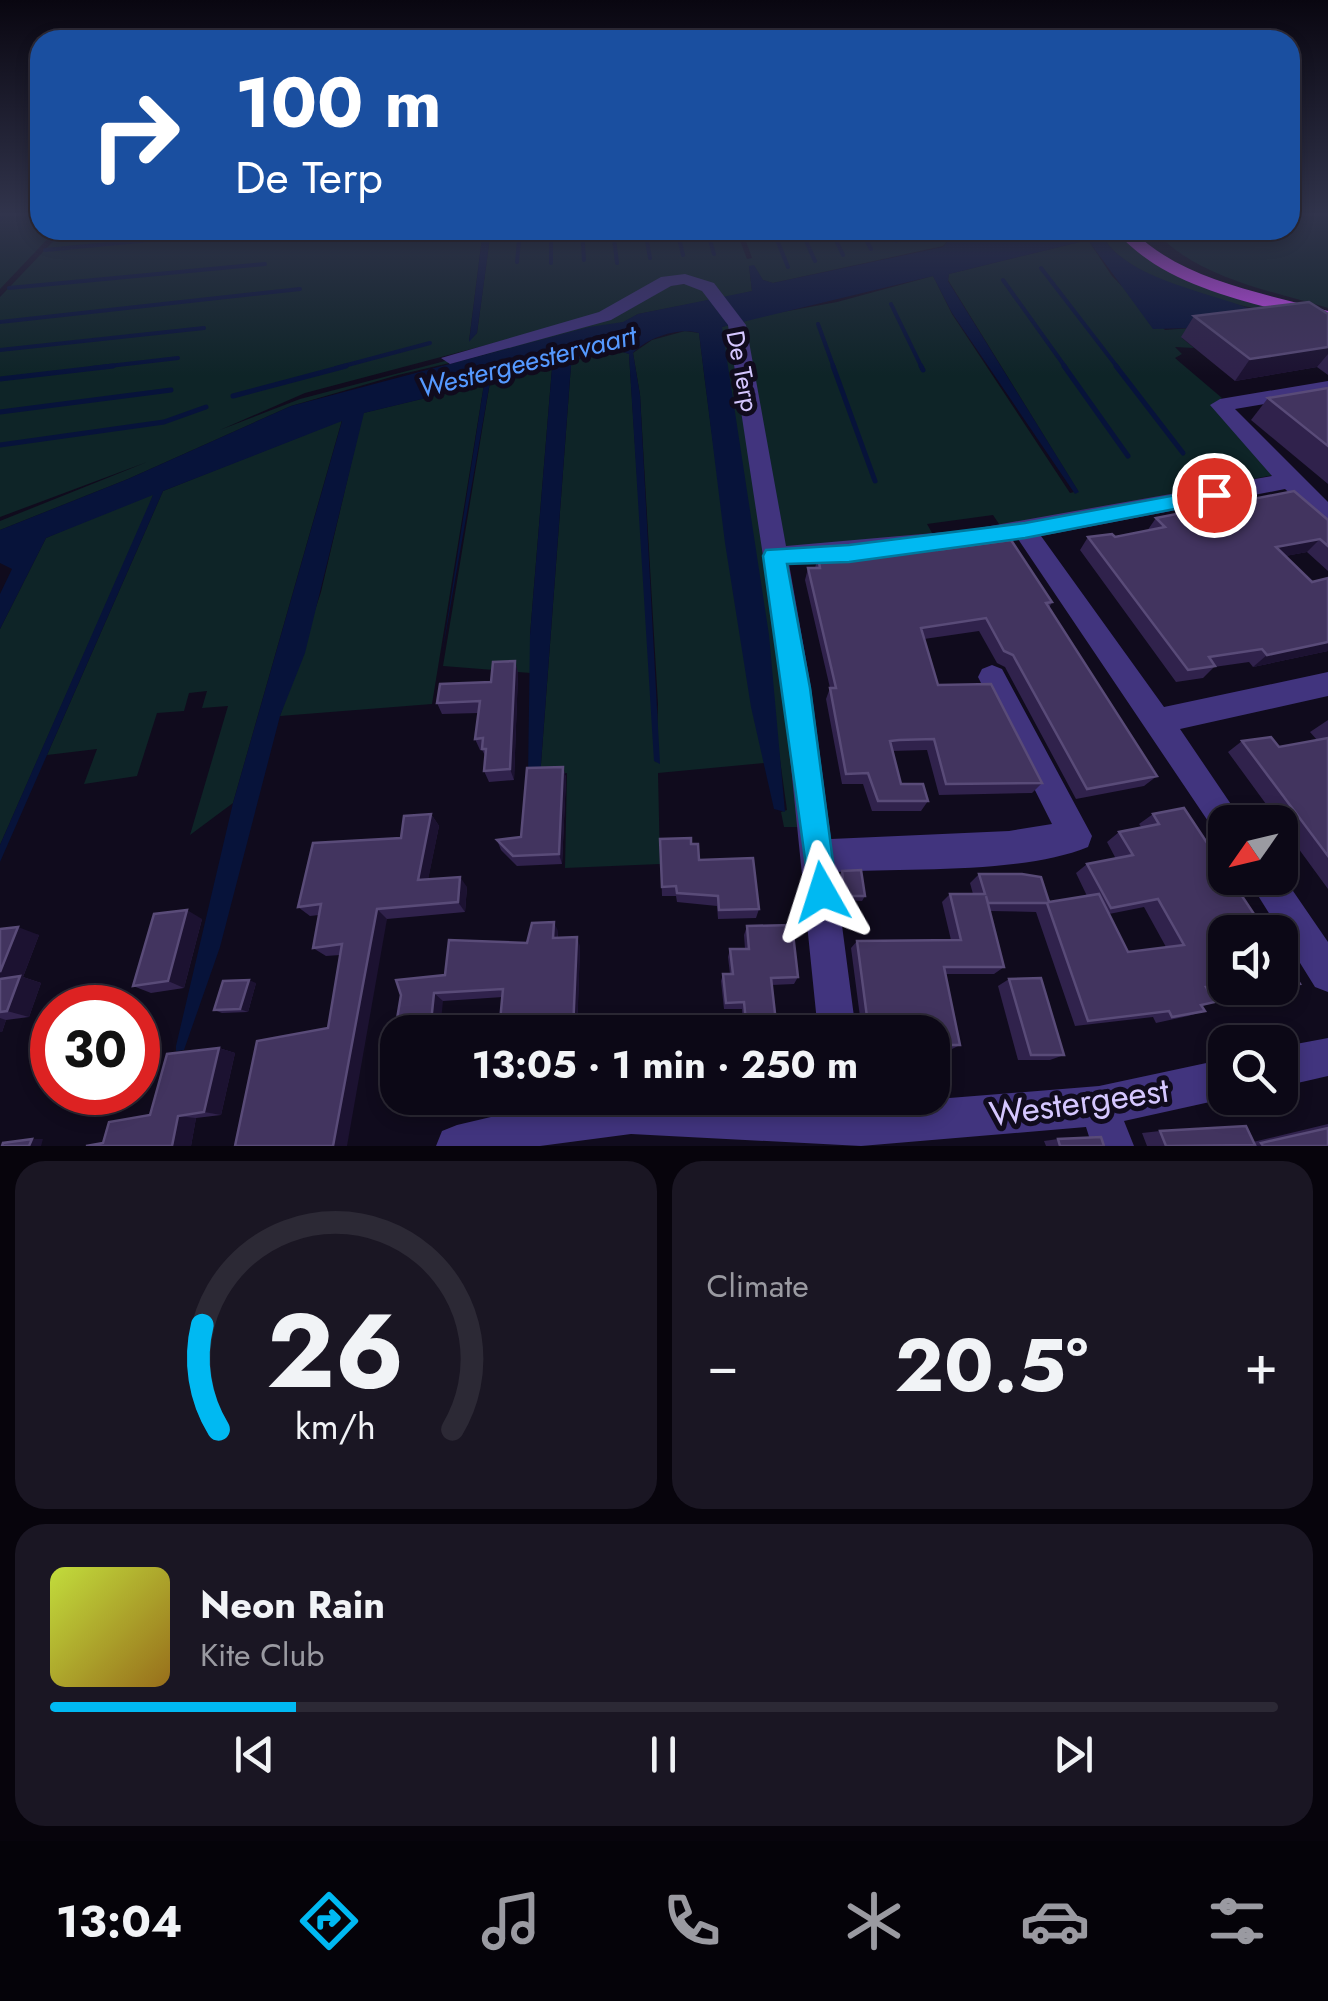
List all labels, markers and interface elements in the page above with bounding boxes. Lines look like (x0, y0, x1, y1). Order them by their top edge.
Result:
text: 100 m (235, 52, 442, 153)
icon: right (70, 70, 200, 200)
text: De Terp (235, 145, 383, 210)
water label: Westergeestervaart (414, 314, 642, 408)
street label: De Terp (717, 327, 769, 415)
pin (1172, 453, 1257, 538)
icon: arrive (1187, 468, 1242, 523)
north arrow (1208, 805, 1298, 895)
map controls (1208, 805, 1298, 1115)
position arrow (770, 840, 874, 944)
button: sound (1208, 915, 1298, 1005)
speed limit sign: 30 (30, 985, 160, 1115)
button: search (1208, 1025, 1298, 1115)
text: 13:05 · 1 min · 250 m (472, 1037, 858, 1092)
street label: Westergeest (986, 1065, 1172, 1139)
text: Climate (707, 1263, 809, 1309)
text: 26 (267, 1276, 405, 1426)
text: 20.5° (895, 1311, 1088, 1419)
text: − (707, 1325, 739, 1405)
text: + (1244, 1325, 1278, 1405)
text: km/h (295, 1401, 376, 1452)
text: Neon Rain (200, 1577, 385, 1632)
text: Kite Club (200, 1632, 324, 1678)
icon: previous (227, 1727, 282, 1782)
icon: pause (636, 1727, 691, 1782)
icon: next (1046, 1727, 1101, 1782)
icon: directions (294, 1886, 364, 1956)
icon: music (476, 1886, 546, 1956)
icon: phone (657, 1886, 727, 1956)
icon: climate (839, 1886, 909, 1956)
icon: car (1020, 1886, 1090, 1956)
icon: filters (1202, 1886, 1272, 1956)
text: 13:04 (56, 1889, 182, 1954)

